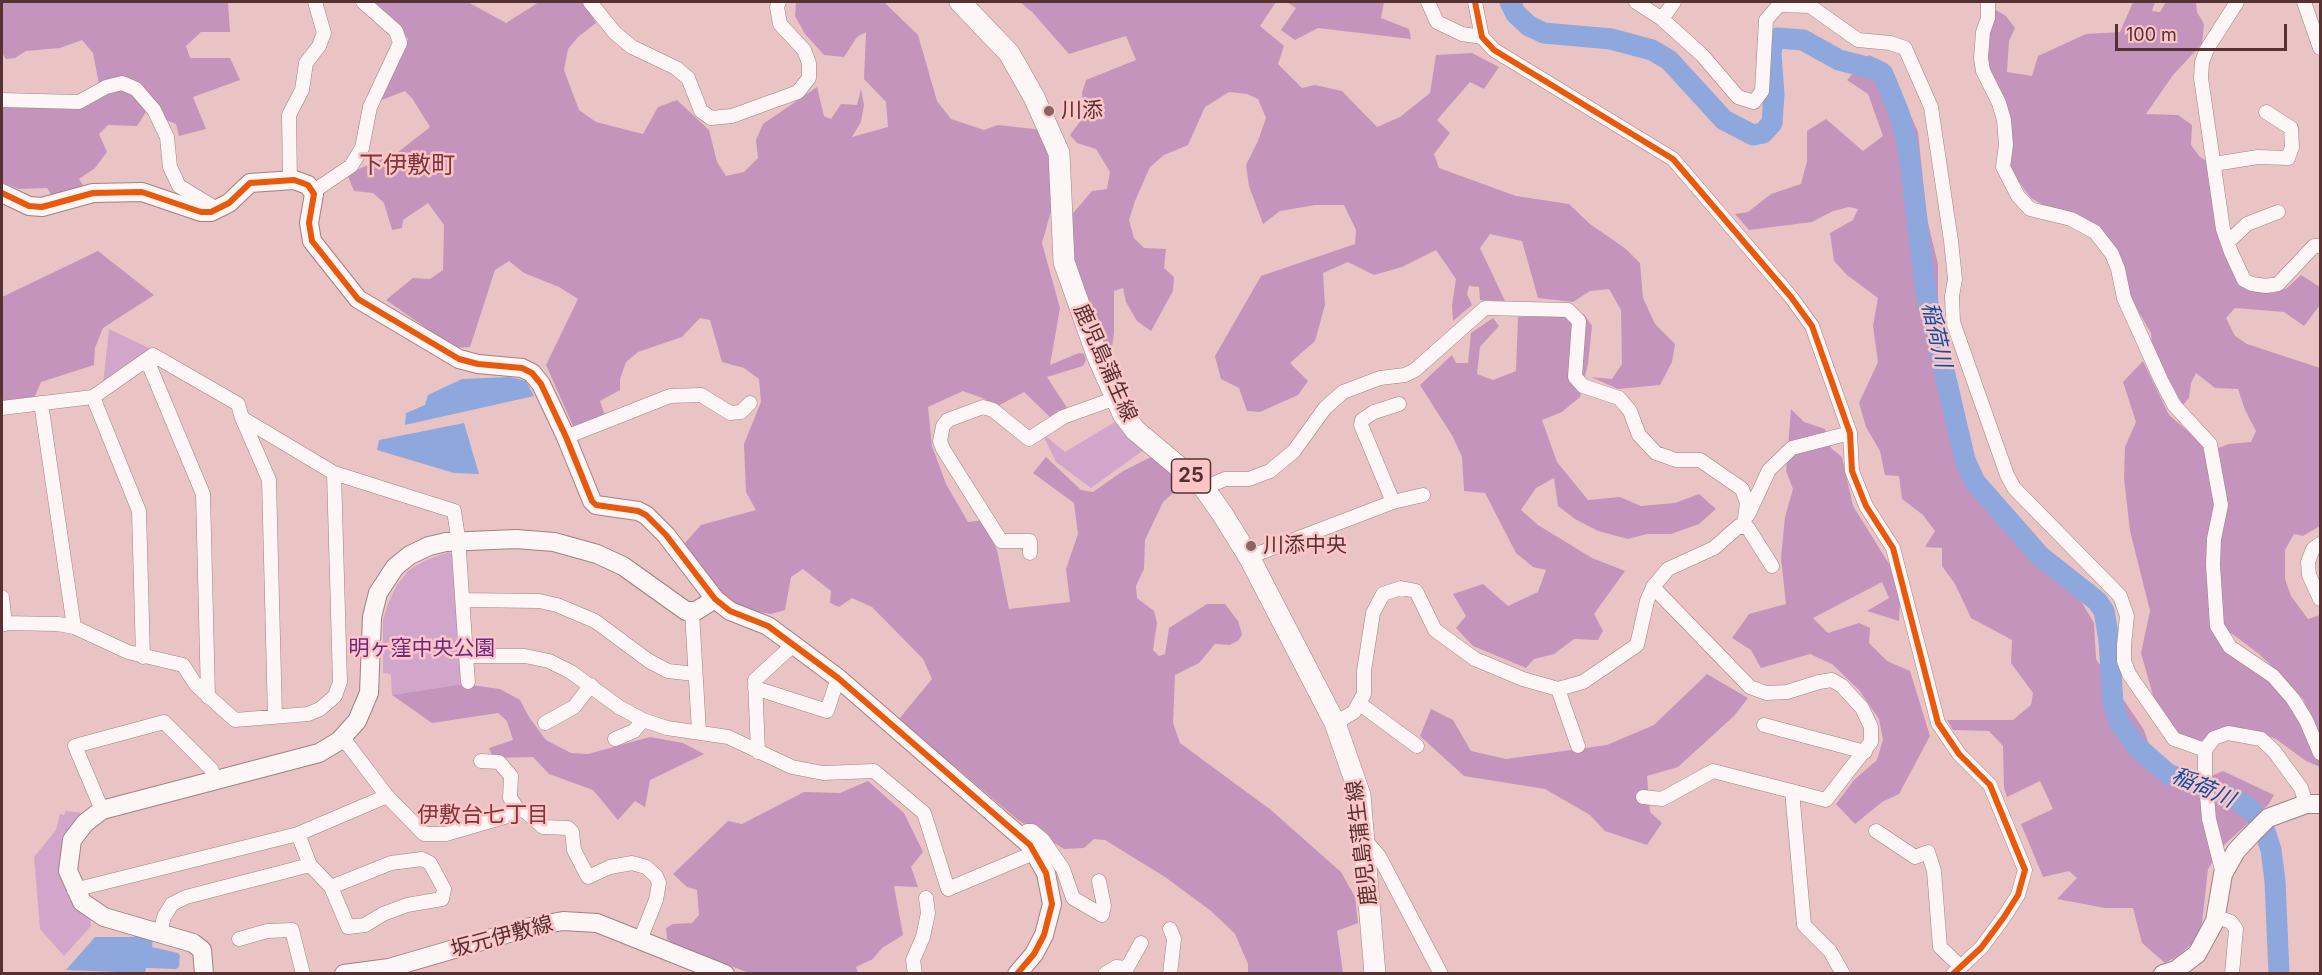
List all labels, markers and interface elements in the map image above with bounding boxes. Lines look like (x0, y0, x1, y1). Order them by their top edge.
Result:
scale bar (2118, 12, 2290, 50)
text: 100 m (2126, 24, 2177, 45)
place label: 川添 (1061, 98, 1103, 124)
marker: 川添 (1042, 104, 1056, 118)
district label: 下伊敷町 (359, 152, 455, 180)
street label: 鹿児島蒲生線 (1068, 300, 1142, 426)
water label: 稲荷川 (1916, 300, 1956, 370)
road number: 25 (1172, 459, 1210, 493)
place label: 川添中央 (1263, 533, 1347, 559)
marker: 川添中央 (1244, 539, 1258, 553)
park label: 明ヶ窪中央公園 (349, 636, 495, 662)
water label: 稲荷川 (2167, 763, 2239, 813)
street label: 鹿児島蒲生線 (1342, 779, 1382, 907)
district label: 伊敷台七丁目 (417, 802, 549, 828)
street label: 坂元伊敷線 (448, 911, 556, 963)

